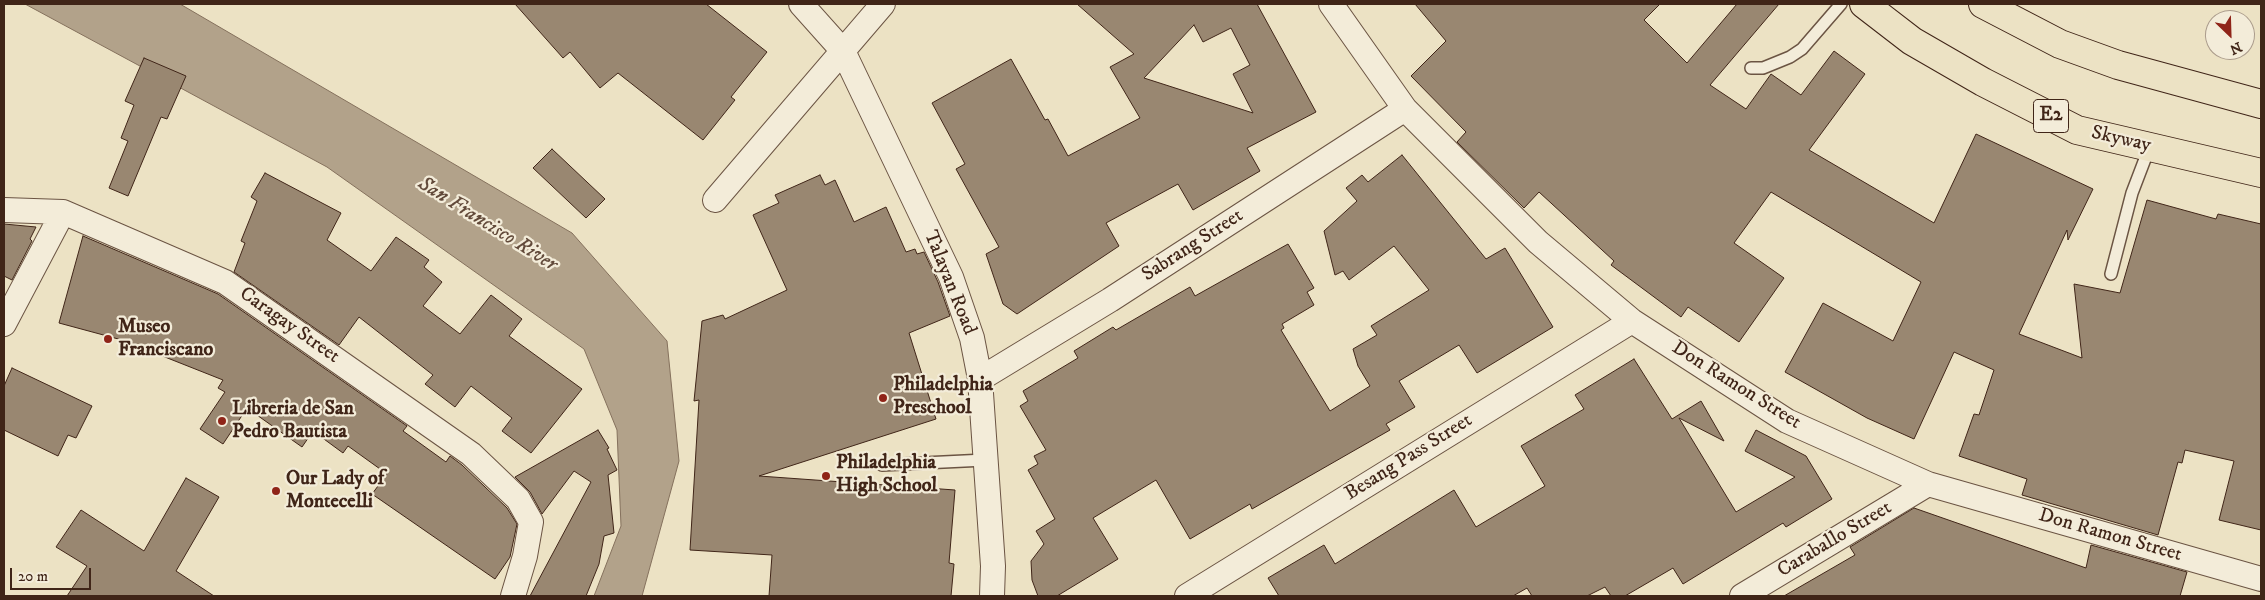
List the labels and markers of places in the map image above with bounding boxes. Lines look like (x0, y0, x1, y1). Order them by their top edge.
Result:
place label: Museo Franciscano (118, 316, 213, 363)
marker: Museo Franciscano (102, 333, 114, 345)
place label: Philadelphia Preschool (893, 374, 993, 421)
marker: Philadelphia Preschool (877, 392, 889, 404)
place label: Libreria de San Pedro Bautista (232, 398, 354, 445)
marker: Libreria de San Pedro Bautista (216, 415, 228, 427)
place label: Philadelphia High School (836, 452, 937, 499)
place label: Our Lady of Montecelli (286, 468, 384, 515)
marker: Philadelphia High School (820, 470, 832, 482)
marker: Our Lady of Montecelli (270, 485, 282, 497)

